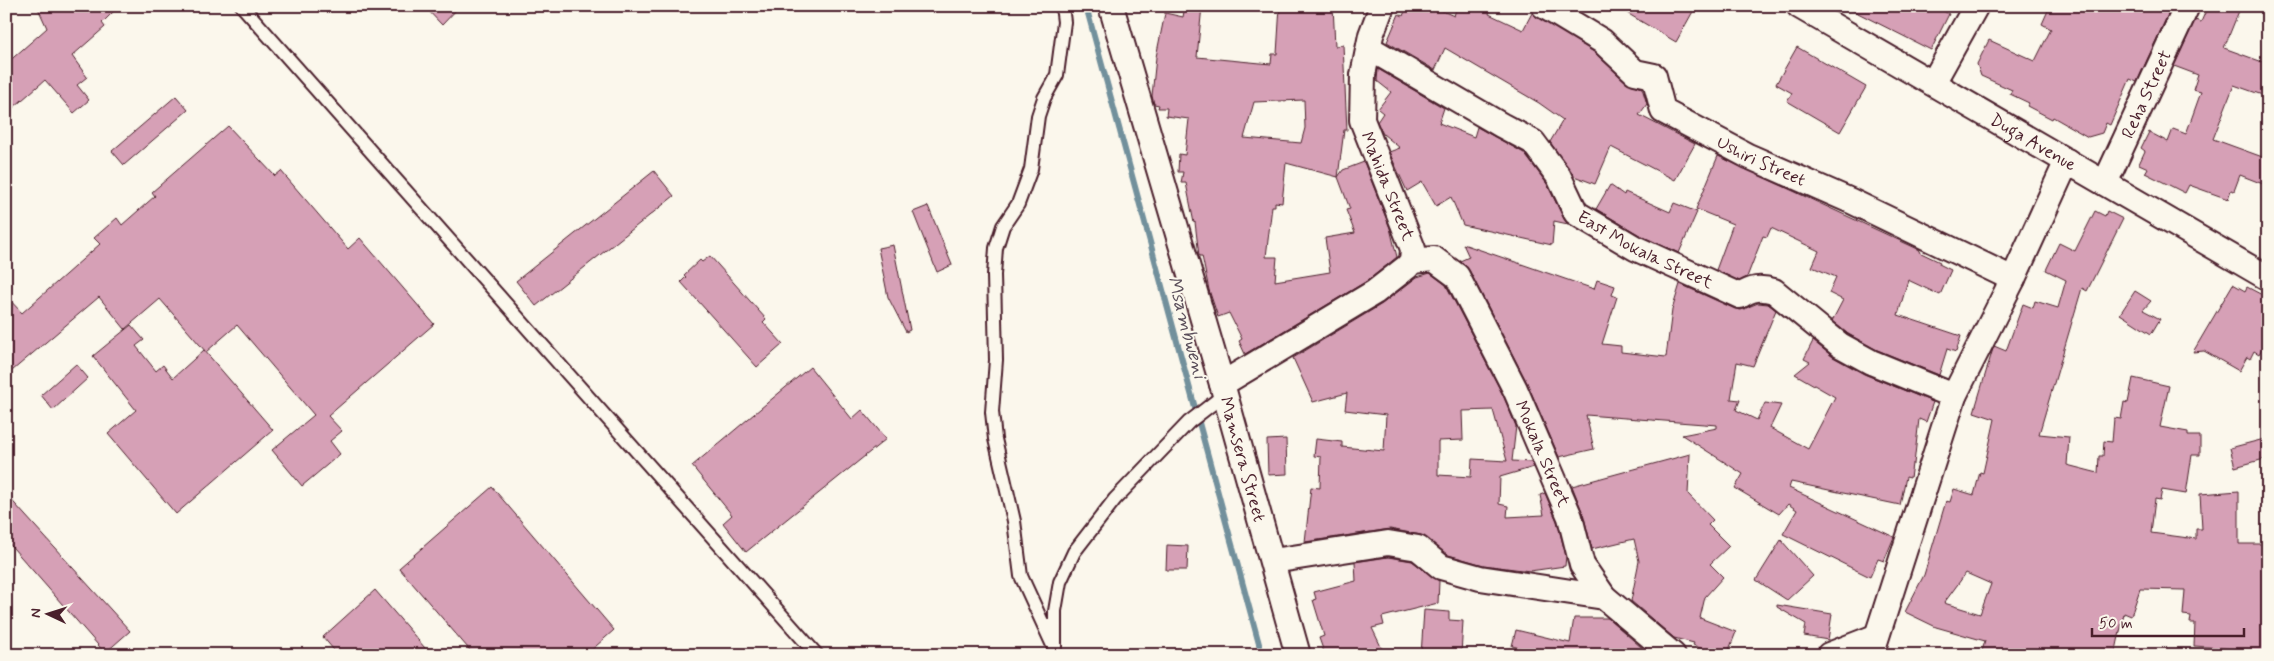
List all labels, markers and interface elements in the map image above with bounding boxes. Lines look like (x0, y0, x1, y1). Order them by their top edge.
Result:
street label: Reha Street (2116, 46, 2178, 143)
street label: Duga Avenue (1985, 108, 2081, 177)
street label: Mahida Street (1354, 128, 1420, 245)
street label: Ushiri Street (1712, 131, 1809, 193)
street label: East Mokala Street (1572, 205, 1717, 295)
water label: Msambweni (1161, 273, 1213, 384)
street label: Mamsera Street (1213, 394, 1271, 525)
street label: Mokala Street (1508, 397, 1575, 511)
north arrow (22, 588, 72, 638)
scale bar (2092, 606, 2244, 638)
text: N (27, 608, 45, 618)
text: 50 m (2099, 614, 2133, 634)

